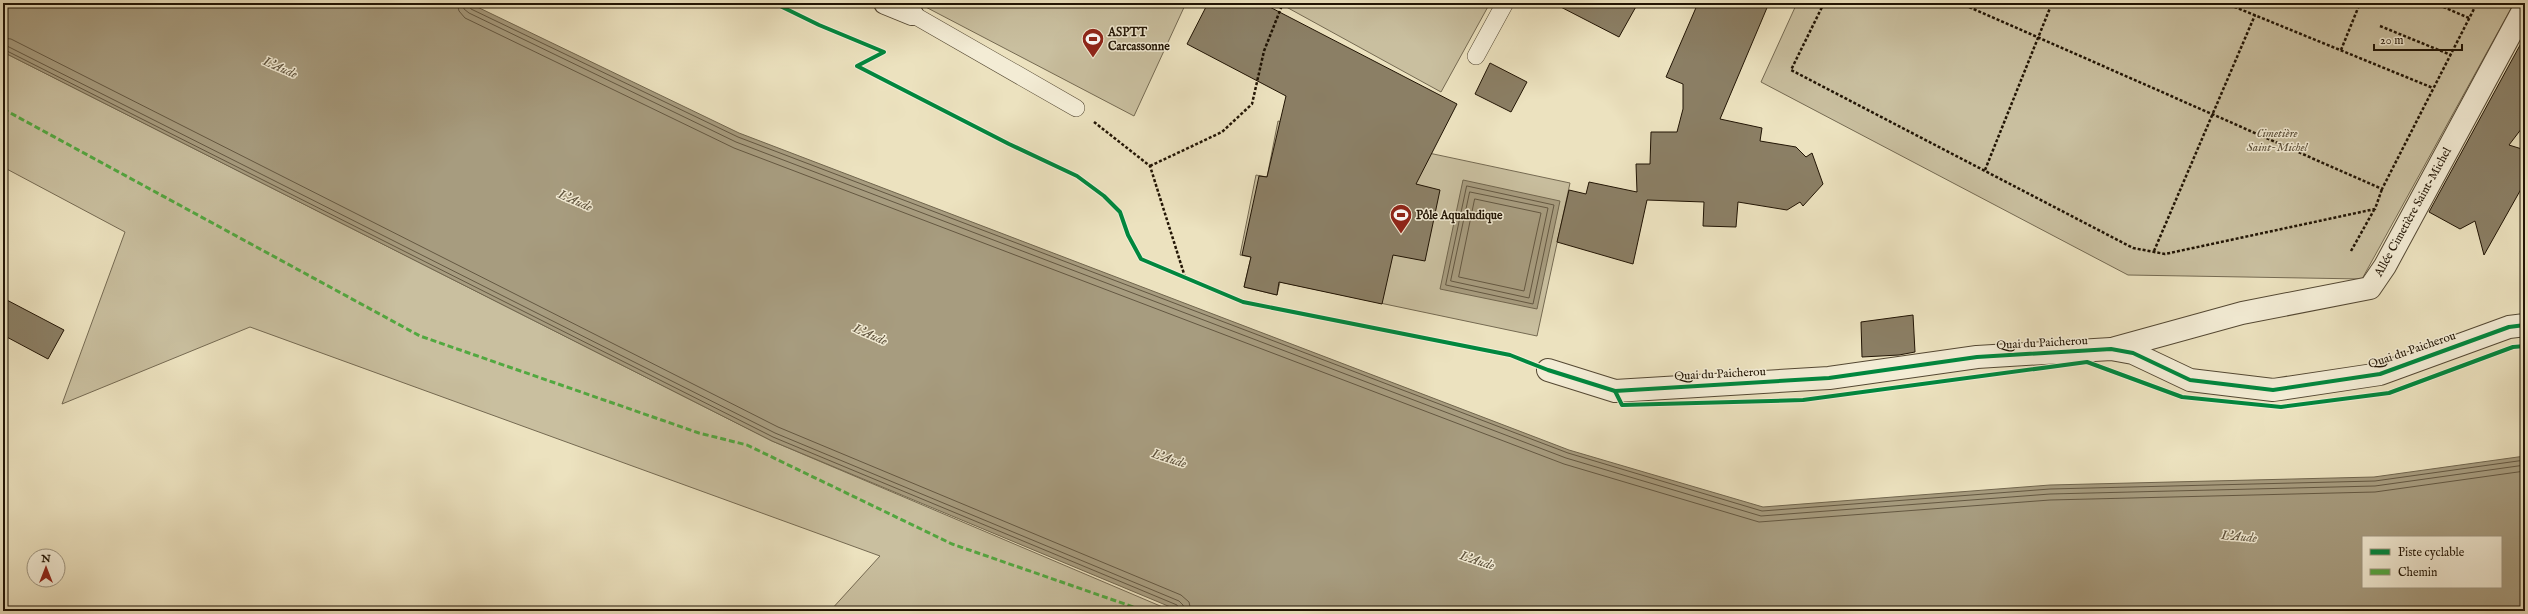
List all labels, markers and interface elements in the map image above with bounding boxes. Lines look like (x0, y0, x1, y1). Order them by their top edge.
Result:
place label: ASPTT Carcassonne (1107, 25, 1170, 54)
sports icon: ASPTT Carcassonne (1080, 26, 1106, 59)
scale bar (2374, 26, 2462, 52)
text: 20 m (2380, 33, 2403, 48)
water label: L'Aude (259, 53, 300, 83)
park label: Cimetière Saint-Michel (2247, 126, 2309, 155)
street label: Allée Cimetière Saint-Michel (2371, 144, 2455, 280)
water label: L'Aude (554, 186, 595, 216)
sports icon: Pôle Aqualudique (1388, 202, 1414, 235)
place label: Pôle Aqualudique (1416, 208, 1503, 224)
water label: L'Aude (849, 320, 890, 350)
street label: Quai du Paicherou (2366, 328, 2458, 372)
street label: Quai du Paicherou (1996, 333, 2088, 353)
street label: Quai du Paicherou (1674, 364, 1766, 384)
water label: L'Aude (1148, 445, 1189, 473)
water label: L'Aude (2219, 527, 2258, 547)
legend (2362, 536, 2502, 588)
text: Piste cyclable (2398, 545, 2465, 560)
water label: L'Aude (1456, 547, 1497, 575)
north arrow (26, 548, 66, 588)
text: N (40, 552, 51, 566)
text: Chemin (2398, 565, 2438, 580)

